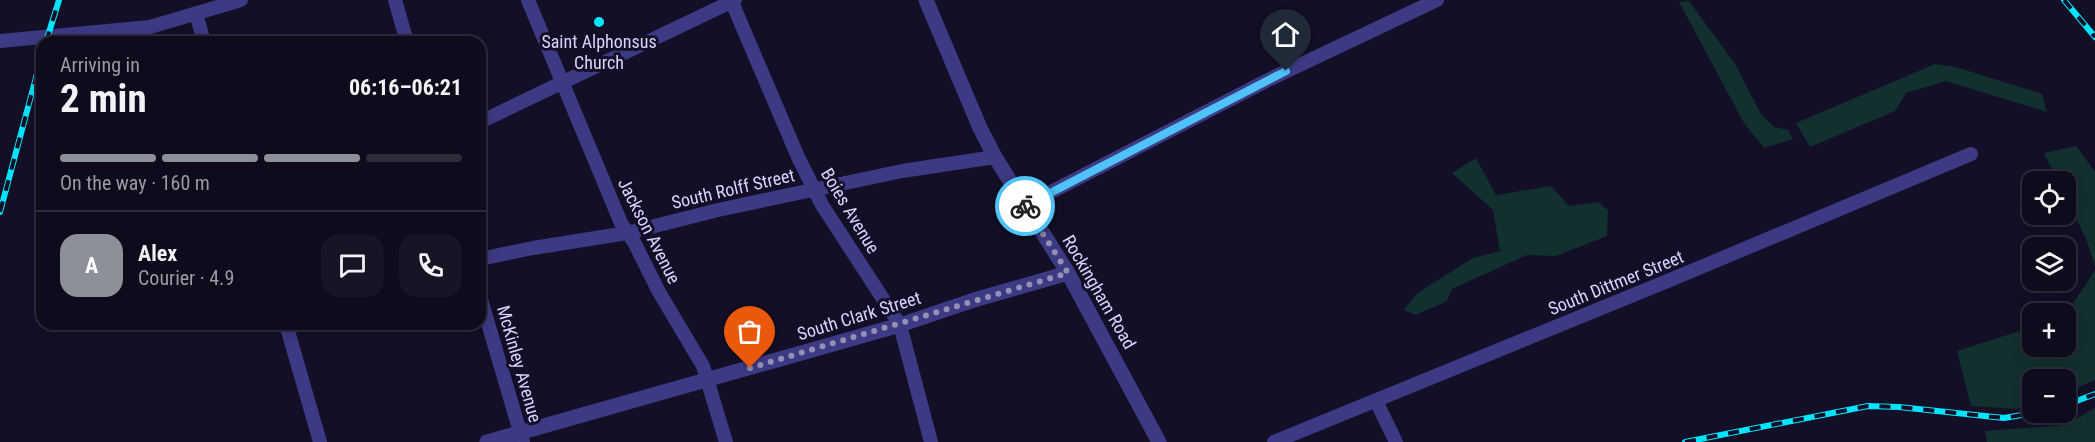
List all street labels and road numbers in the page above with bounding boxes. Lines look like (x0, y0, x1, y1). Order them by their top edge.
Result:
street label: South Rolff Street (669, 164, 796, 213)
street label: Boies Avenue (817, 164, 884, 257)
street label: Jackson Avenue (614, 174, 685, 287)
street label: Rockingham Road (1058, 231, 1140, 352)
street label: South Dittmer Street (1545, 246, 1687, 319)
street label: South Clark Street (795, 287, 923, 344)
street label: McKinley Avenue (493, 303, 546, 425)

